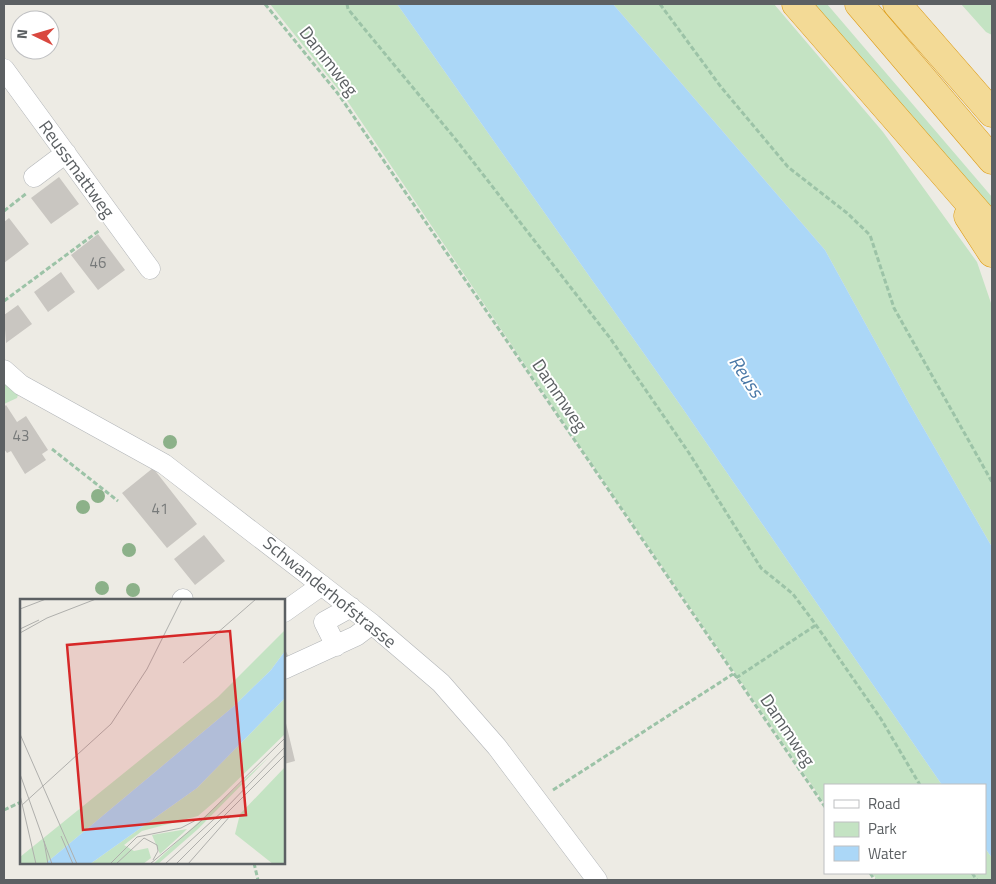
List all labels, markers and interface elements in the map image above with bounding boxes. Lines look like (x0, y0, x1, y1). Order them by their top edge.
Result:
north arrow (10, 10, 60, 60)
street label: Dammweg (293, 20, 365, 102)
text: N (11, 28, 32, 40)
street label: Reussmattweg (32, 115, 122, 223)
house number: 46 (90, 251, 106, 274)
water label: Reuss (723, 349, 772, 404)
street label: Dammweg (526, 353, 594, 437)
house number: 43 (13, 424, 29, 447)
house number: 41 (152, 497, 168, 520)
street label: Schwanderhofstrasse (257, 530, 403, 654)
inset map (20, 599, 285, 864)
street label: Dammweg (754, 688, 822, 772)
legend (824, 784, 986, 874)
text: Road (868, 792, 900, 815)
text: Park (868, 817, 897, 840)
text: Water (868, 842, 907, 865)

